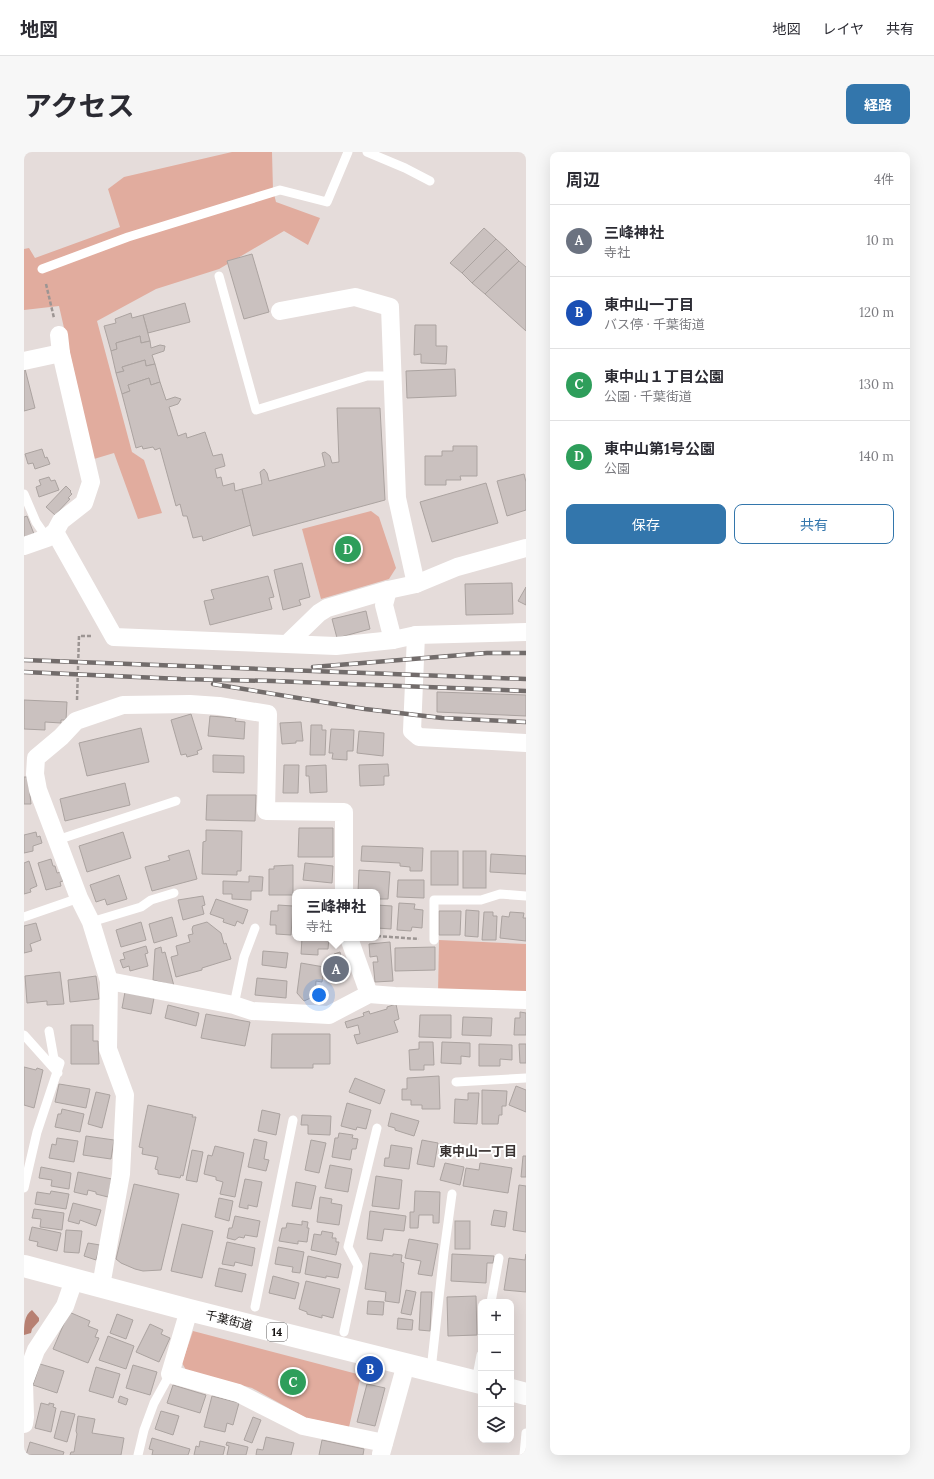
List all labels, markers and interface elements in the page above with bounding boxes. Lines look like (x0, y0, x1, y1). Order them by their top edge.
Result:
text: 地図 (20, 17, 58, 41)
text: 地図 (772, 20, 800, 38)
text: レイヤ (822, 20, 864, 38)
text: 共有 (886, 20, 914, 38)
button: 経路 (846, 84, 910, 124)
text: アクセス (24, 88, 135, 124)
text: 周辺 (566, 169, 600, 191)
text: 4件 (874, 171, 894, 188)
text: 三峰神社 (604, 223, 664, 242)
text: A (575, 232, 583, 249)
text: 10 m (866, 232, 894, 249)
text: 寺社 (604, 244, 630, 261)
text: 東中山一丁目 (604, 295, 694, 314)
text: B (575, 304, 583, 321)
text: 120 m (859, 304, 894, 321)
text: バス停 · 千葉街道 (604, 316, 705, 333)
text: 東中山１丁目公園 (604, 367, 724, 386)
text: C (575, 376, 583, 393)
text: 130 m (859, 376, 894, 393)
text: 公園 · 千葉街道 (604, 388, 692, 405)
text: 東中山第1号公園 (604, 439, 715, 458)
text: D (574, 448, 584, 465)
text: 140 m (859, 448, 894, 465)
text: 公園 (604, 460, 630, 477)
button: 保存 (566, 504, 726, 544)
button: 共有 (734, 504, 894, 544)
pin: D (335, 534, 361, 564)
popup (292, 889, 380, 941)
text: 三峰神社 (306, 897, 366, 916)
text: 寺社 (306, 918, 332, 935)
pin: A (323, 954, 349, 984)
your location (309, 985, 329, 1005)
district label: 東中山一丁目 (439, 1143, 517, 1160)
map controls (478, 1299, 514, 1443)
button: + (478, 1299, 514, 1335)
street label: 千葉街道 (204, 1307, 254, 1333)
road number: 14 (267, 1323, 287, 1341)
button: − (478, 1335, 514, 1371)
pin: B (357, 1354, 383, 1384)
pin: C (280, 1367, 306, 1397)
button: locate (478, 1371, 514, 1407)
button: layers (478, 1407, 514, 1443)

